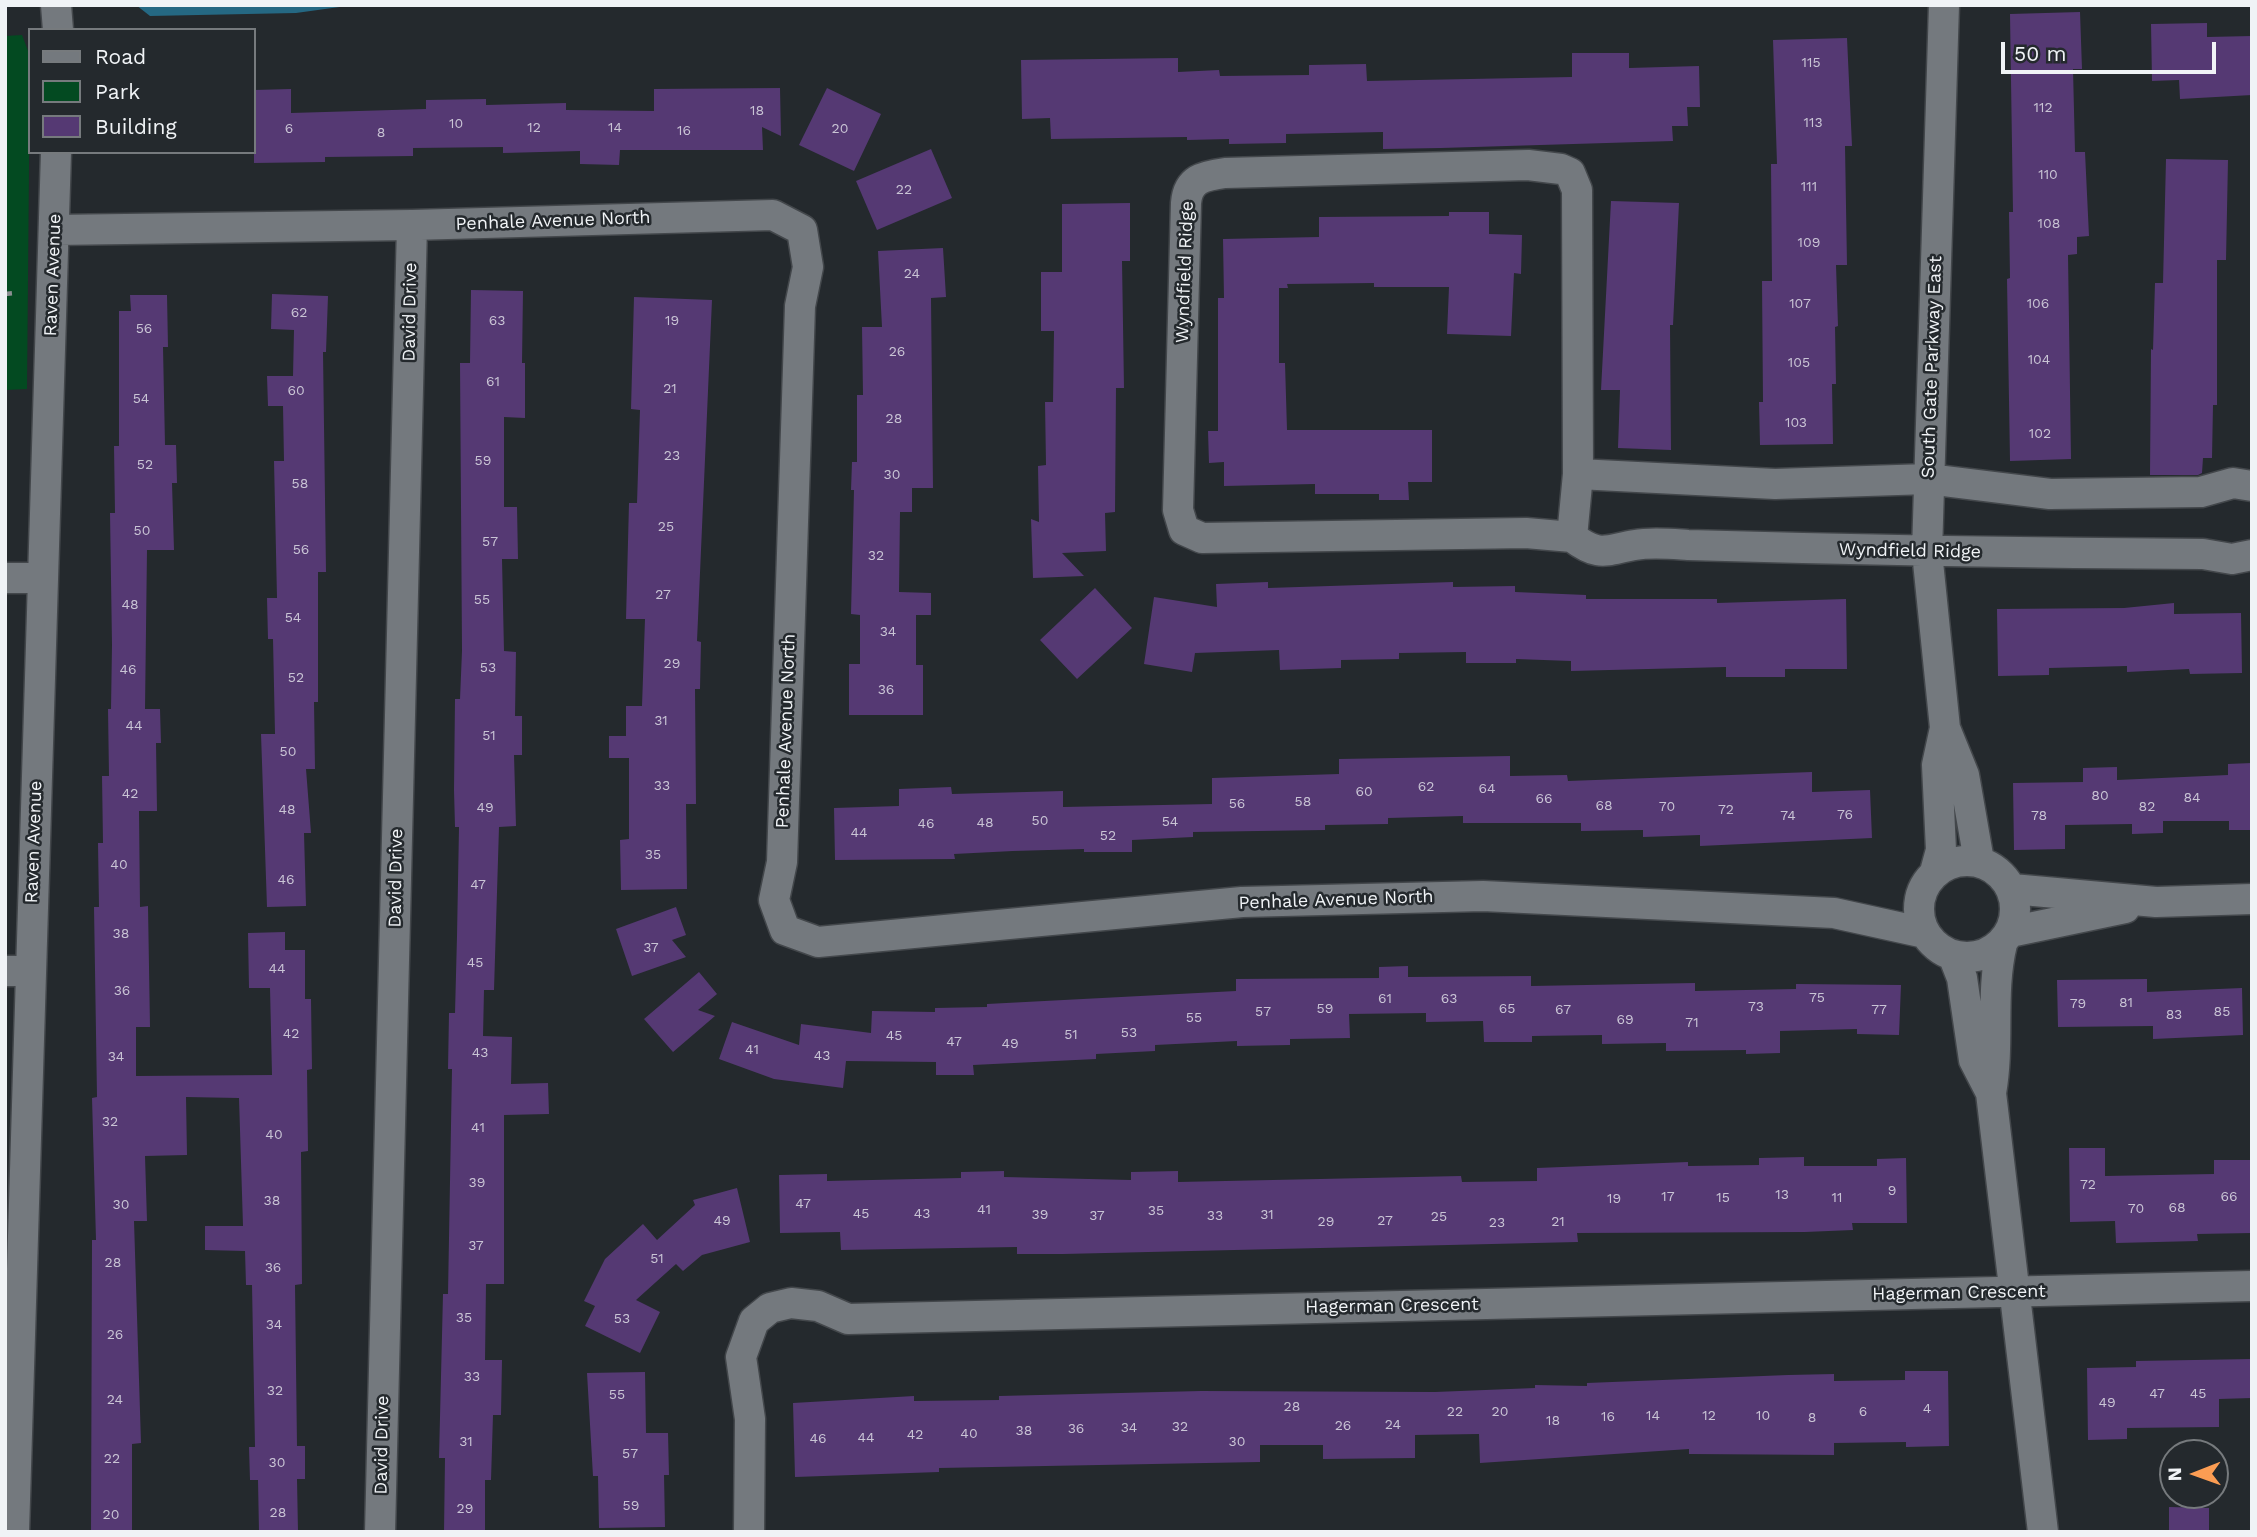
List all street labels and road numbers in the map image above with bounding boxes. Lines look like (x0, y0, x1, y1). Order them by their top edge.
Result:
street label: Wyndfield Ridge (1172, 201, 1198, 343)
street label: Penhale Avenue North (455, 207, 651, 235)
street label: Raven Avenue (40, 213, 66, 337)
street label: South Gate Parkway East (1917, 255, 1947, 479)
street label: David Drive (398, 262, 422, 362)
street label: Wyndfield Ridge (1839, 539, 1981, 563)
street label: Penhale Avenue North (772, 633, 800, 829)
street label: Raven Avenue (21, 780, 47, 904)
street label: David Drive (384, 828, 408, 928)
street label: Penhale Avenue North (1238, 886, 1434, 914)
street label: Hagerman Crescent (1872, 1281, 2046, 1305)
street label: Hagerman Crescent (1305, 1294, 1479, 1318)
street label: David Drive (370, 1395, 394, 1495)

